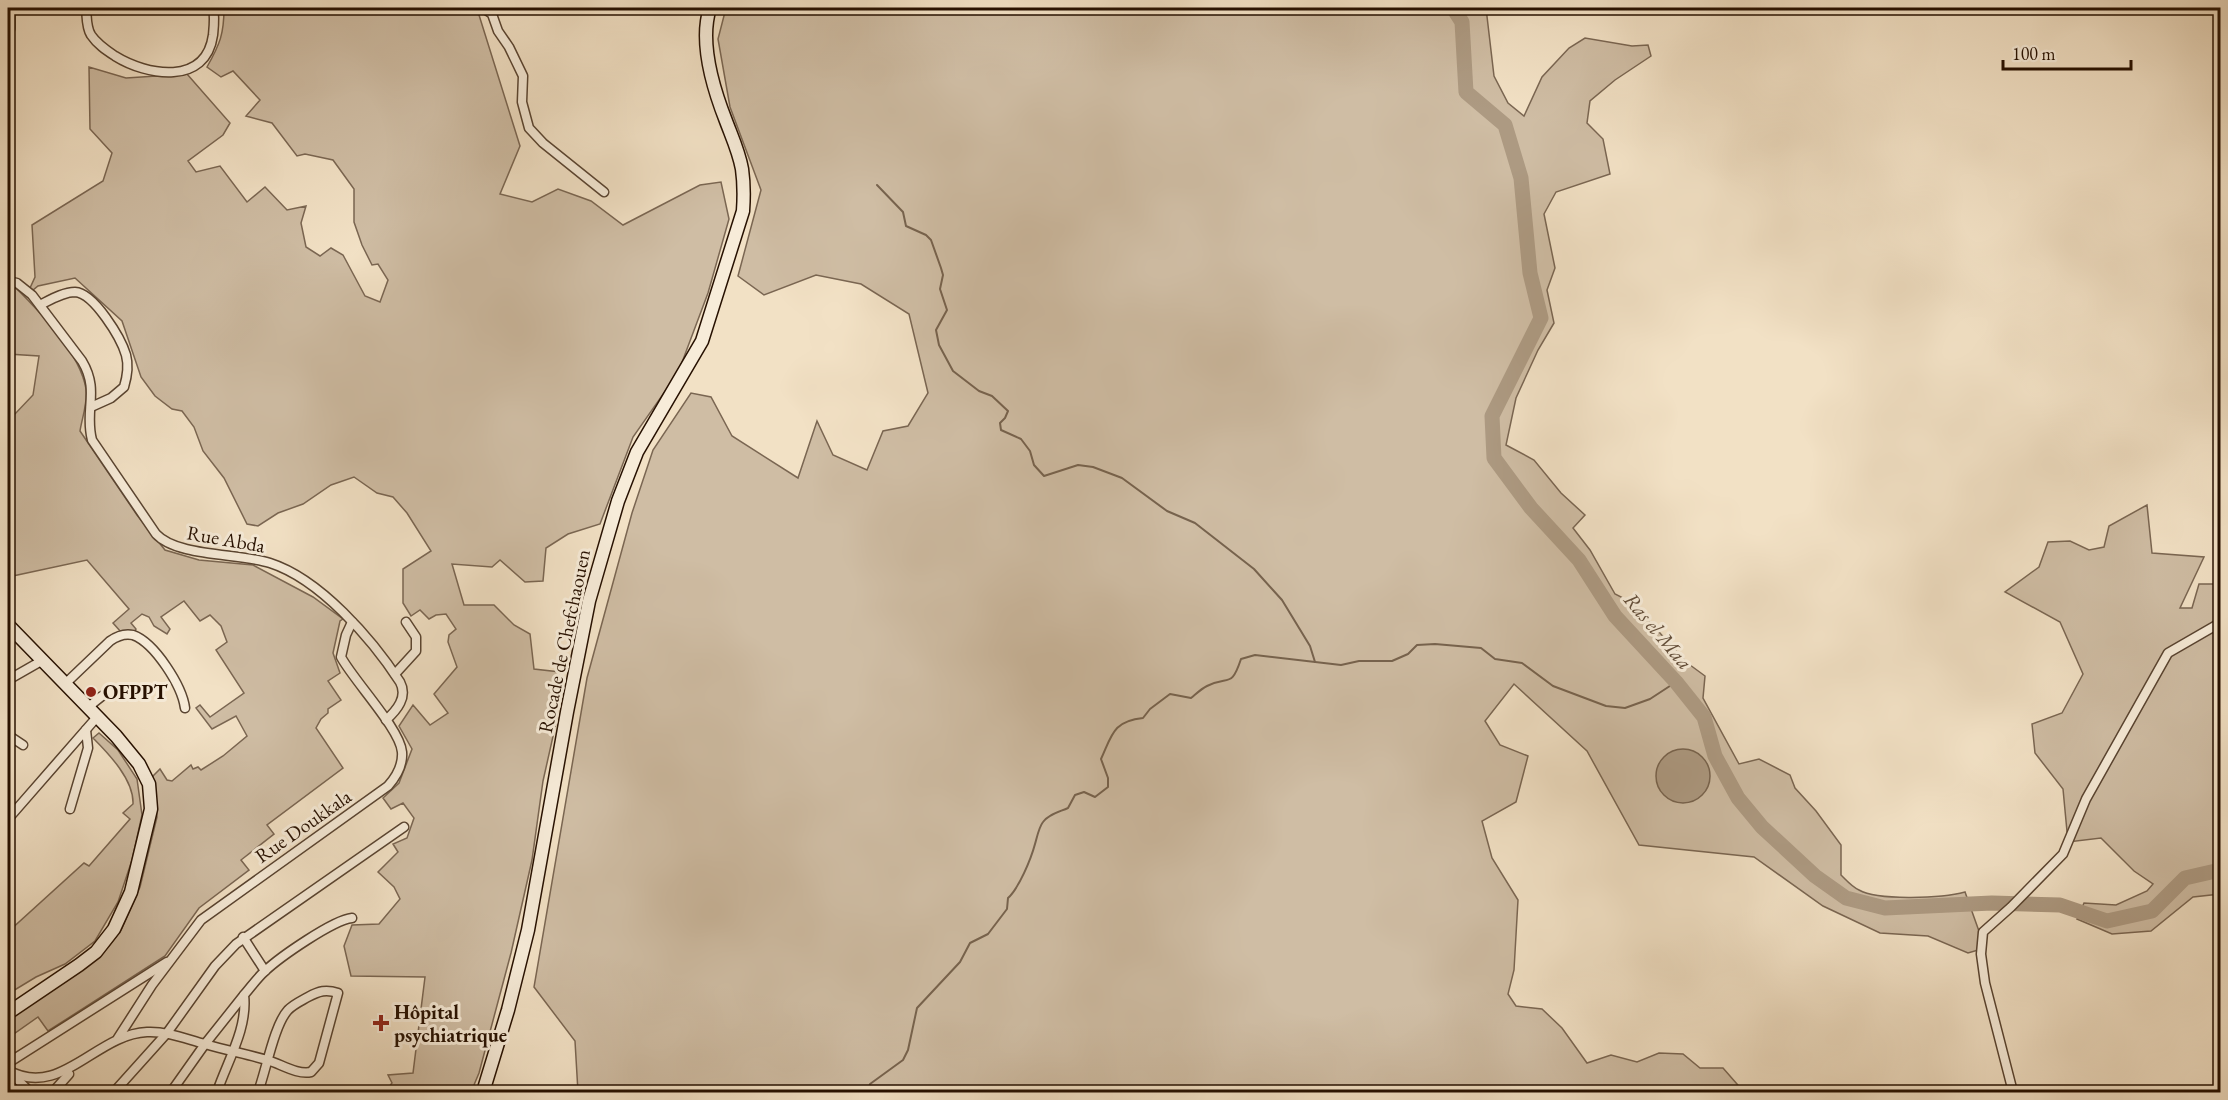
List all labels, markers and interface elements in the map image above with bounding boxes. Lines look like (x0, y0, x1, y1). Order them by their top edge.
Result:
scale bar (2003, 33, 2130, 71)
text: 100 m (2012, 42, 2056, 65)
street label: Rue Abda (185, 519, 267, 559)
street label: Rocade de Chefchaouen (532, 546, 596, 735)
water label: Ras el Maa (1618, 586, 1699, 675)
place label: OFPPT (103, 679, 167, 705)
marker: OFPPT (84, 685, 98, 699)
street label: Rue Doukkala (250, 783, 356, 869)
place label: Hôpital psychiatrique (394, 999, 507, 1048)
marker: Hôpital psychiatrique (372, 1014, 390, 1032)

